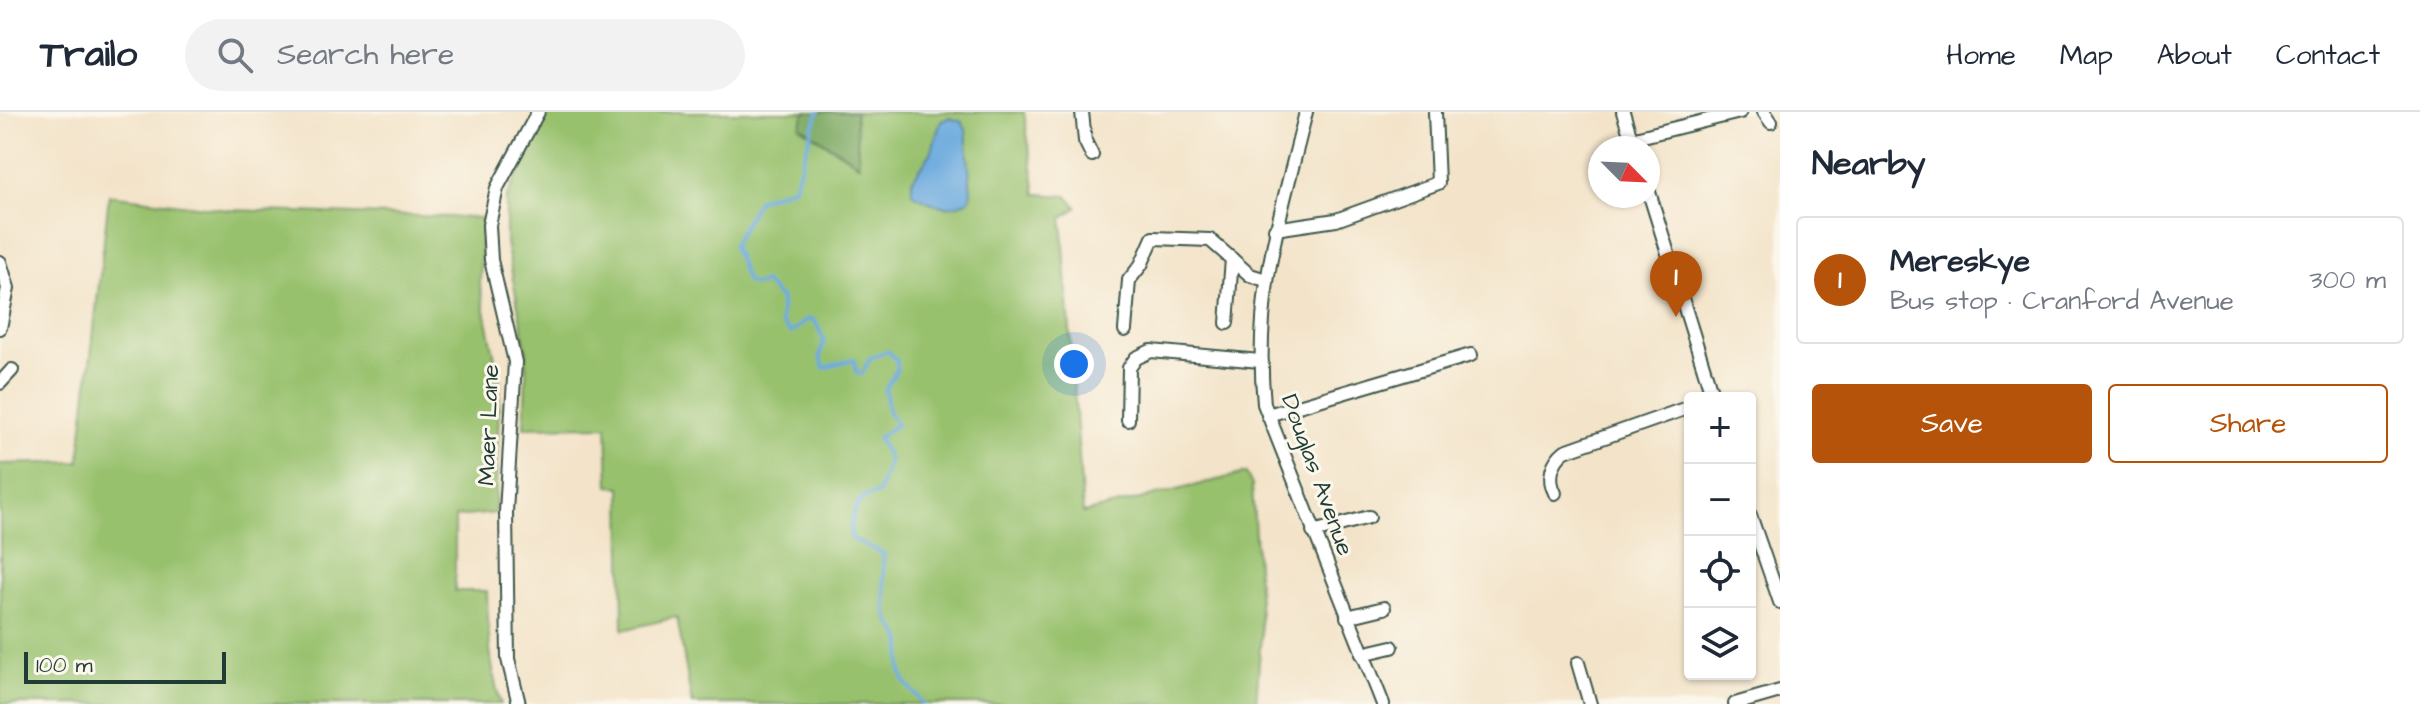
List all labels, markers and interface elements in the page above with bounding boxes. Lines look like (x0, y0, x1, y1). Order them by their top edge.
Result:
search box (185, 19, 745, 91)
text: Trailo (40, 29, 137, 81)
icon: search (213, 33, 257, 77)
text: Search here (277, 34, 454, 76)
text: Home (1946, 36, 2016, 75)
text: Map (2060, 36, 2113, 75)
text: About (2157, 36, 2232, 75)
text: Contact (2276, 36, 2380, 75)
north arrow (1588, 136, 1660, 208)
text: Nearby (1812, 140, 1926, 188)
text: Mereskye (1890, 241, 2030, 283)
pin: 1 (1650, 251, 1702, 317)
text: 1 (1838, 262, 1842, 298)
text: 300 m (2309, 262, 2386, 298)
text: Bus stop · Cranford Avenue (1890, 283, 2234, 319)
your location (1054, 344, 1094, 384)
street label: Maer Lane (470, 364, 508, 486)
button: Save (1812, 384, 2092, 463)
button: Share (2108, 384, 2388, 463)
street label: Douglas Avenue (1271, 390, 1362, 561)
map controls (1684, 392, 1756, 680)
button: + (1684, 392, 1756, 464)
button: − (1684, 464, 1756, 536)
button: locate (1684, 536, 1756, 608)
button: layers (1684, 608, 1756, 680)
scale bar (24, 648, 226, 684)
text: 100 m (36, 650, 93, 681)

